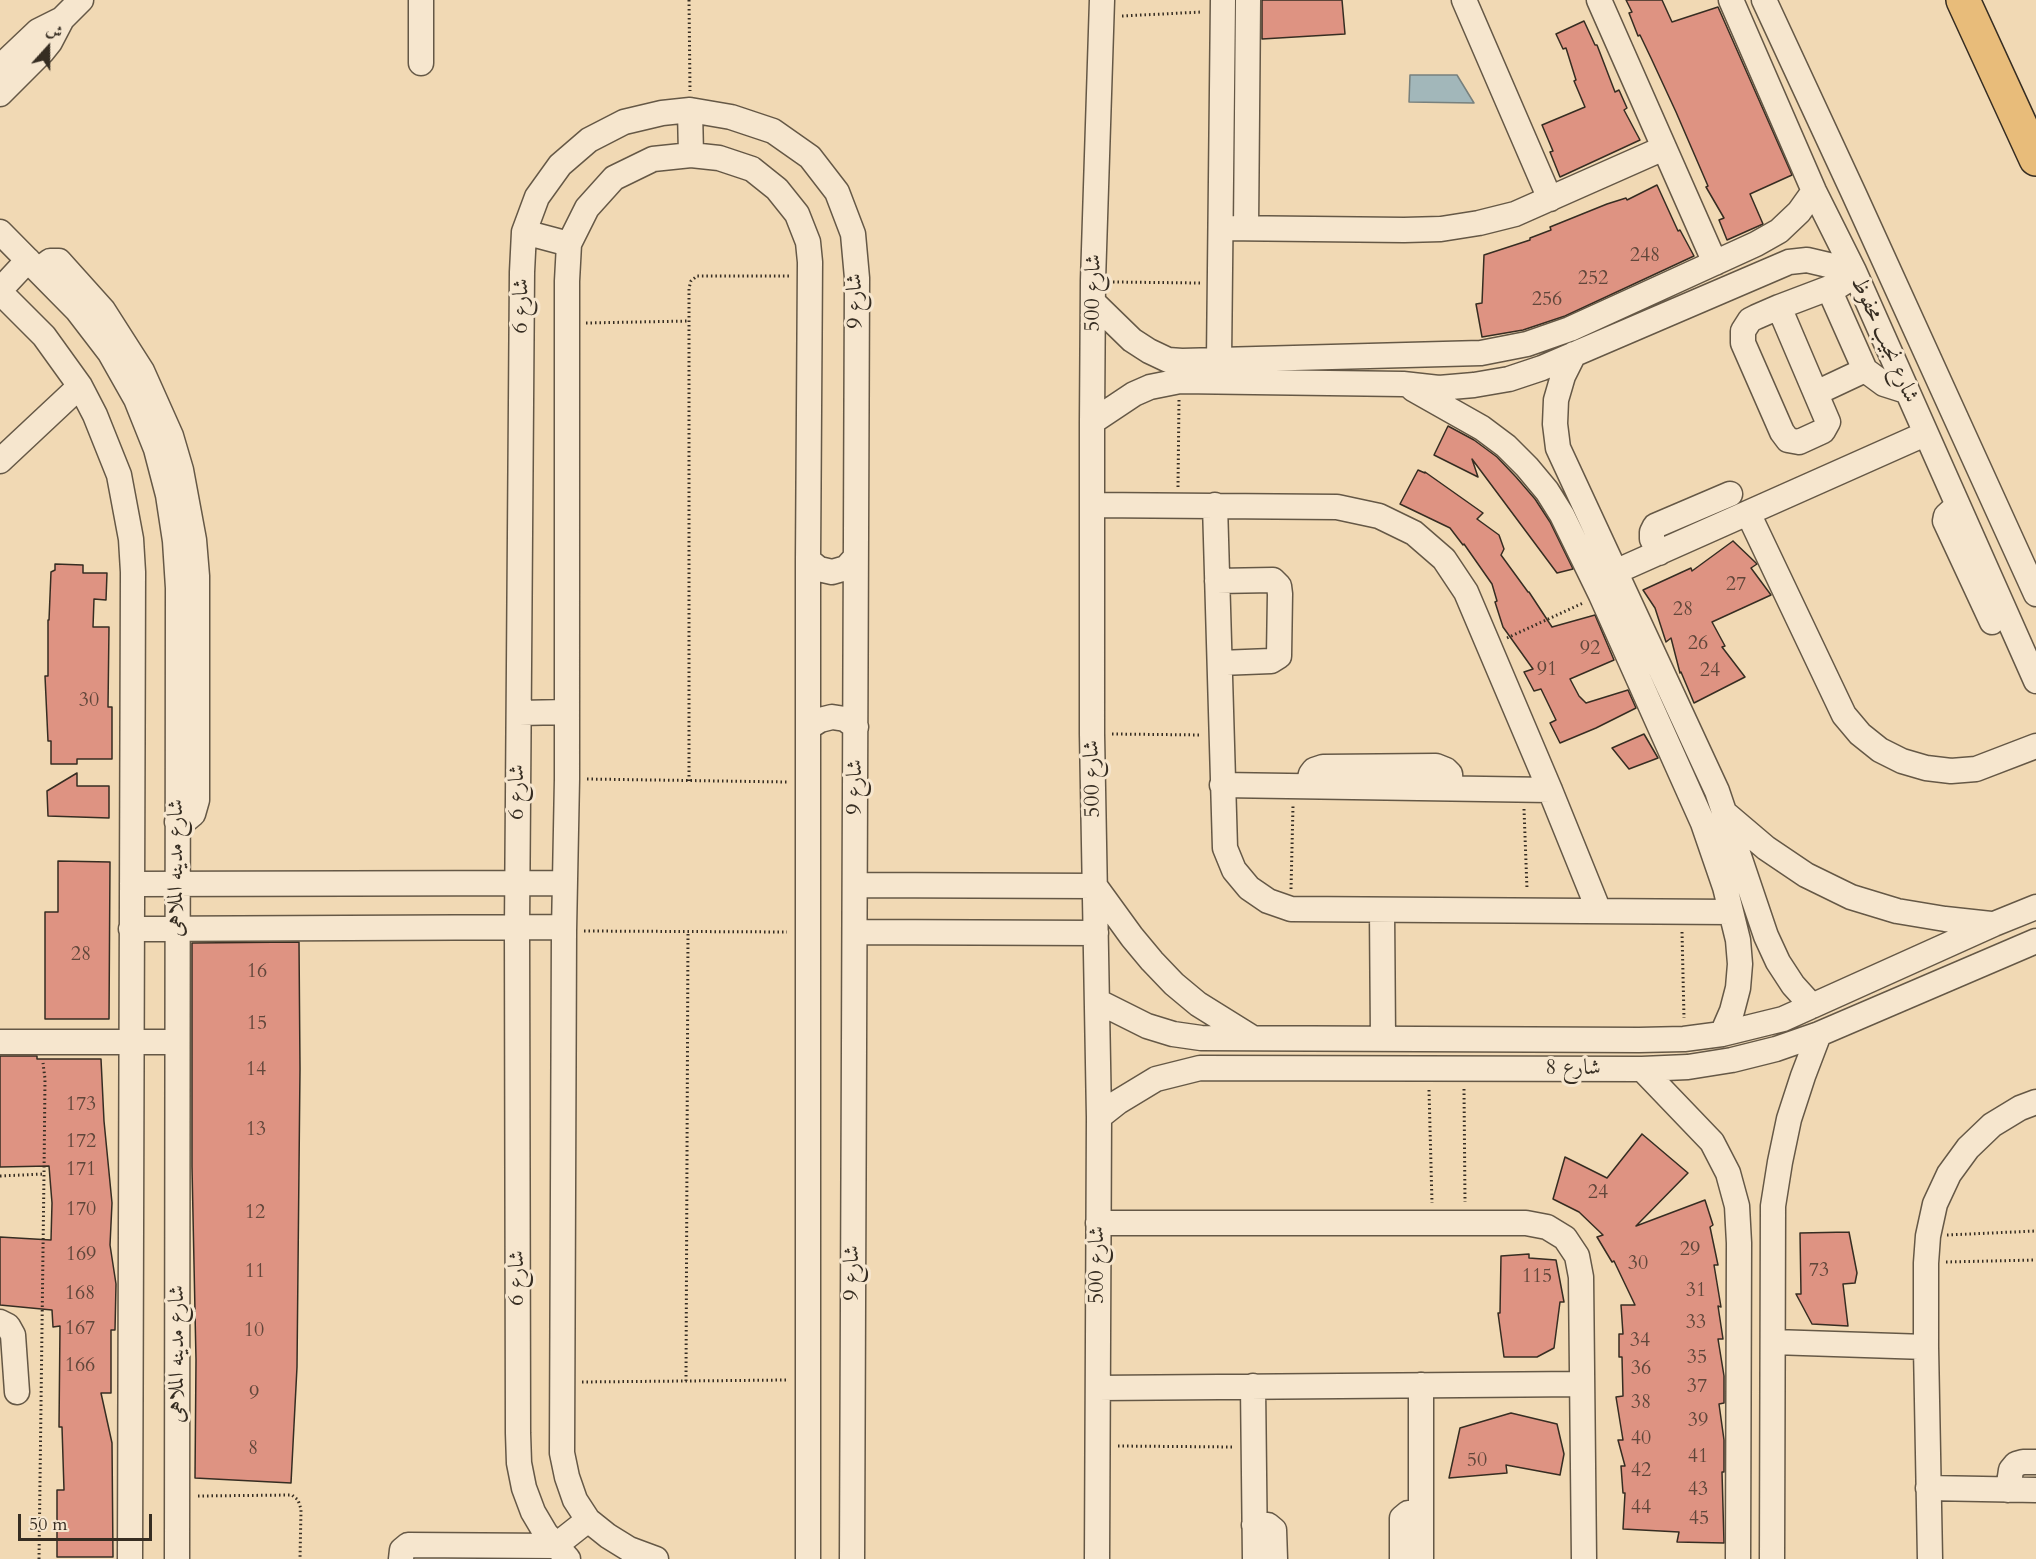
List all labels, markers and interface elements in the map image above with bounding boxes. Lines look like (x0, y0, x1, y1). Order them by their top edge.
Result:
north arrow (18, 18, 78, 78)
text: ش (43, 18, 66, 44)
house number: 248 (1630, 244, 1660, 268)
street label: شارع 500 (1080, 254, 1108, 332)
house number: 252 (1578, 267, 1608, 291)
street label: شارع 9 (842, 273, 870, 329)
street label: شارع نجيب محفوظ (1844, 273, 1924, 407)
street label: شارع 6 (508, 278, 536, 334)
house number: 256 (1532, 288, 1562, 312)
house number: 27 (1726, 573, 1746, 597)
house number: 28 (1673, 598, 1693, 622)
house number: 26 (1688, 632, 1708, 656)
house number: 92 (1580, 637, 1600, 661)
house number: 91 (1537, 658, 1557, 682)
house number: 24 (1700, 659, 1720, 683)
house number: 30 (79, 689, 99, 713)
street label: شارع 500 (1079, 740, 1107, 818)
street label: شارع 9 (843, 759, 869, 815)
street label: شارع 6 (505, 764, 531, 820)
street label: شارع مدينه الملاهى (164, 799, 190, 937)
house number: 28 (71, 943, 91, 967)
house number: 16 (247, 960, 267, 984)
house number: 15 (247, 1012, 267, 1036)
street label: شارع 8 (1545, 1056, 1601, 1082)
house number: 14 (246, 1058, 266, 1082)
house number: 173 (66, 1093, 96, 1117)
house number: 13 (246, 1118, 266, 1142)
house number: 172 (66, 1130, 96, 1154)
house number: 171 (66, 1158, 96, 1182)
house number: 24 (1588, 1181, 1608, 1205)
house number: 170 (66, 1198, 96, 1222)
house number: 12 (245, 1201, 265, 1225)
street label: شارع 500 (1085, 1226, 1111, 1304)
house number: 29 (1680, 1238, 1700, 1262)
house number: 169 (66, 1243, 96, 1267)
street label: شارع 9 (840, 1245, 866, 1301)
street label: شارع 6 (505, 1250, 531, 1306)
house number: 30 (1628, 1252, 1648, 1276)
house number: 73 (1809, 1259, 1829, 1283)
house number: 11 (245, 1260, 265, 1284)
house number: 115 (1522, 1265, 1552, 1289)
house number: 31 (1686, 1279, 1706, 1303)
house number: 168 (65, 1282, 95, 1306)
street label: شارع مدينه الملاهى (165, 1285, 191, 1423)
house number: 33 (1686, 1311, 1706, 1335)
house number: 167 (65, 1317, 95, 1341)
house number: 10 (244, 1319, 264, 1343)
house number: 34 (1630, 1329, 1650, 1353)
house number: 35 (1687, 1346, 1707, 1370)
house number: 166 (65, 1354, 95, 1378)
house number: 36 (1631, 1357, 1651, 1381)
house number: 37 (1687, 1375, 1707, 1399)
house number: 9 (249, 1382, 259, 1406)
house number: 38 (1631, 1391, 1651, 1415)
house number: 39 (1688, 1409, 1708, 1433)
house number: 40 (1631, 1427, 1651, 1451)
house number: 8 (248, 1437, 258, 1461)
house number: 41 (1688, 1445, 1708, 1469)
house number: 50 (1467, 1449, 1487, 1473)
house number: 42 (1631, 1459, 1651, 1483)
house number: 43 (1688, 1478, 1708, 1502)
house number: 44 (1631, 1496, 1651, 1520)
scale bar (21, 1502, 154, 1540)
house number: 45 (1689, 1507, 1709, 1531)
text: 50 m (29, 1512, 68, 1537)

